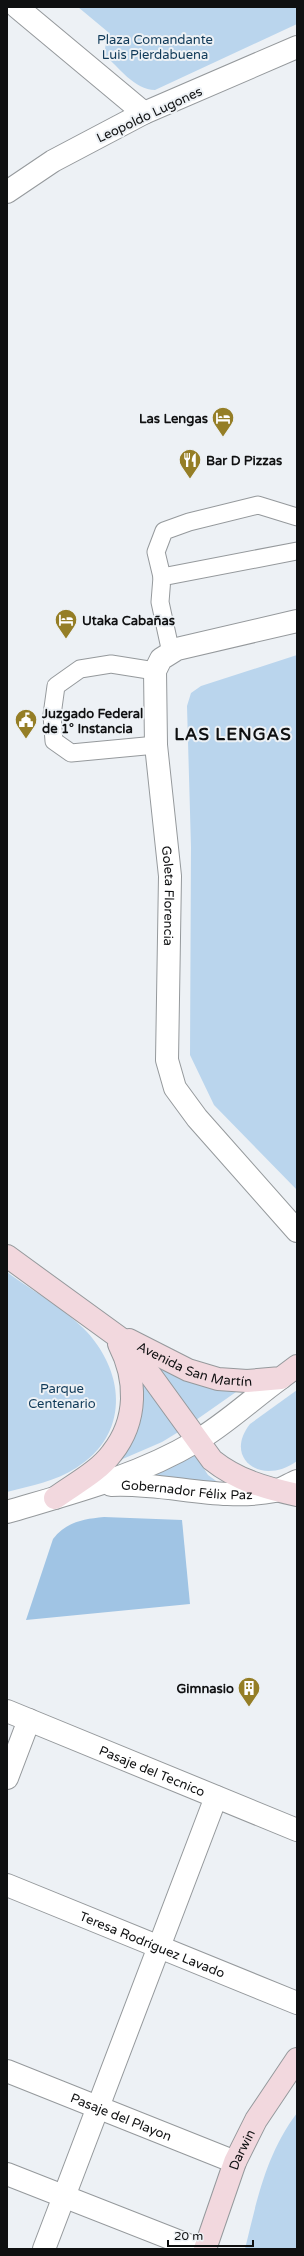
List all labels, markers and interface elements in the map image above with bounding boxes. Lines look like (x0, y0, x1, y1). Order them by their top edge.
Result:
park label: Plaza Comandante Luis Pierdabuena (97, 32, 213, 63)
street label: Leopoldo Lugones (94, 83, 205, 146)
hotel icon: Las Lengas (210, 405, 236, 438)
place label: Las Lengas (139, 411, 208, 427)
restaurant icon: Bar D Pizzas (177, 447, 203, 480)
place label: Bar D Pizzas (206, 453, 282, 469)
hotel icon: Utaka Cabañas (53, 607, 79, 640)
place label: Utaka Cabañas (82, 613, 175, 629)
place label: Juzgado Federal de 1° Instancia (41, 706, 143, 737)
public building icon: Juzgado Federal de 1° Instancia (13, 707, 39, 740)
district label: LAS LENGAS (174, 724, 292, 745)
street label: Goleta Florencia (158, 845, 177, 946)
street label: Avenida San Martín (134, 1338, 253, 1390)
park label: Parque Centenario (28, 1381, 96, 1412)
street label: Gobernador Félix Paz (121, 1478, 253, 1503)
building icon: Gimnasio (236, 1675, 262, 1708)
place label: Gimnasio (176, 1681, 234, 1697)
street label: Pasaje del Tecnico (97, 1743, 207, 1800)
street label: Teresa Rodríguez Lavado (77, 1908, 227, 1982)
street label: Pasaje del Playon (68, 2090, 174, 2145)
street label: Darwin (226, 2127, 259, 2172)
scale bar (168, 2222, 253, 2248)
text: 20 m (174, 2229, 203, 2243)

